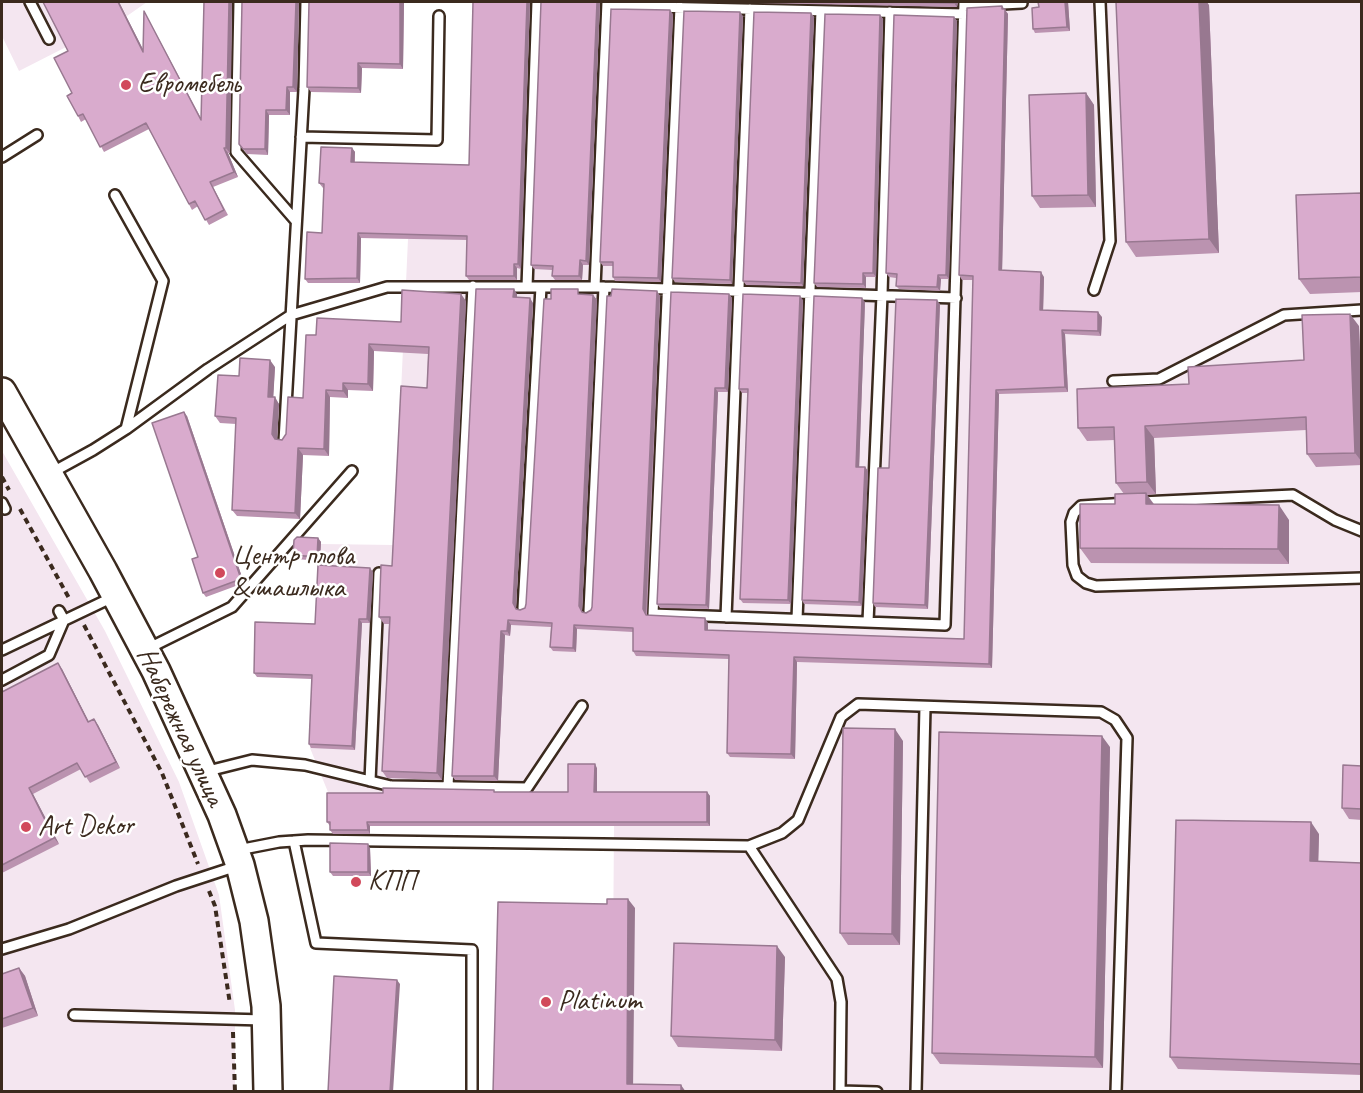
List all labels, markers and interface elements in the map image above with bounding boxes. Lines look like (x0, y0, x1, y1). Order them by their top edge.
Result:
place label: Евромебель (138, 68, 241, 102)
marker: Евромебель (119, 78, 133, 92)
place label: Центр плова & шашлыка (232, 540, 354, 606)
marker: Центр плова & шашлыка (213, 566, 227, 580)
street label: Набережная улица (129, 642, 231, 812)
place label: Art Dekor (38, 810, 134, 844)
marker: Art Dekor (19, 820, 33, 834)
place label: КПП (368, 865, 416, 899)
marker: КПП (349, 875, 363, 889)
place label: Platinum (558, 985, 641, 1019)
marker: Platinum (539, 995, 553, 1009)

